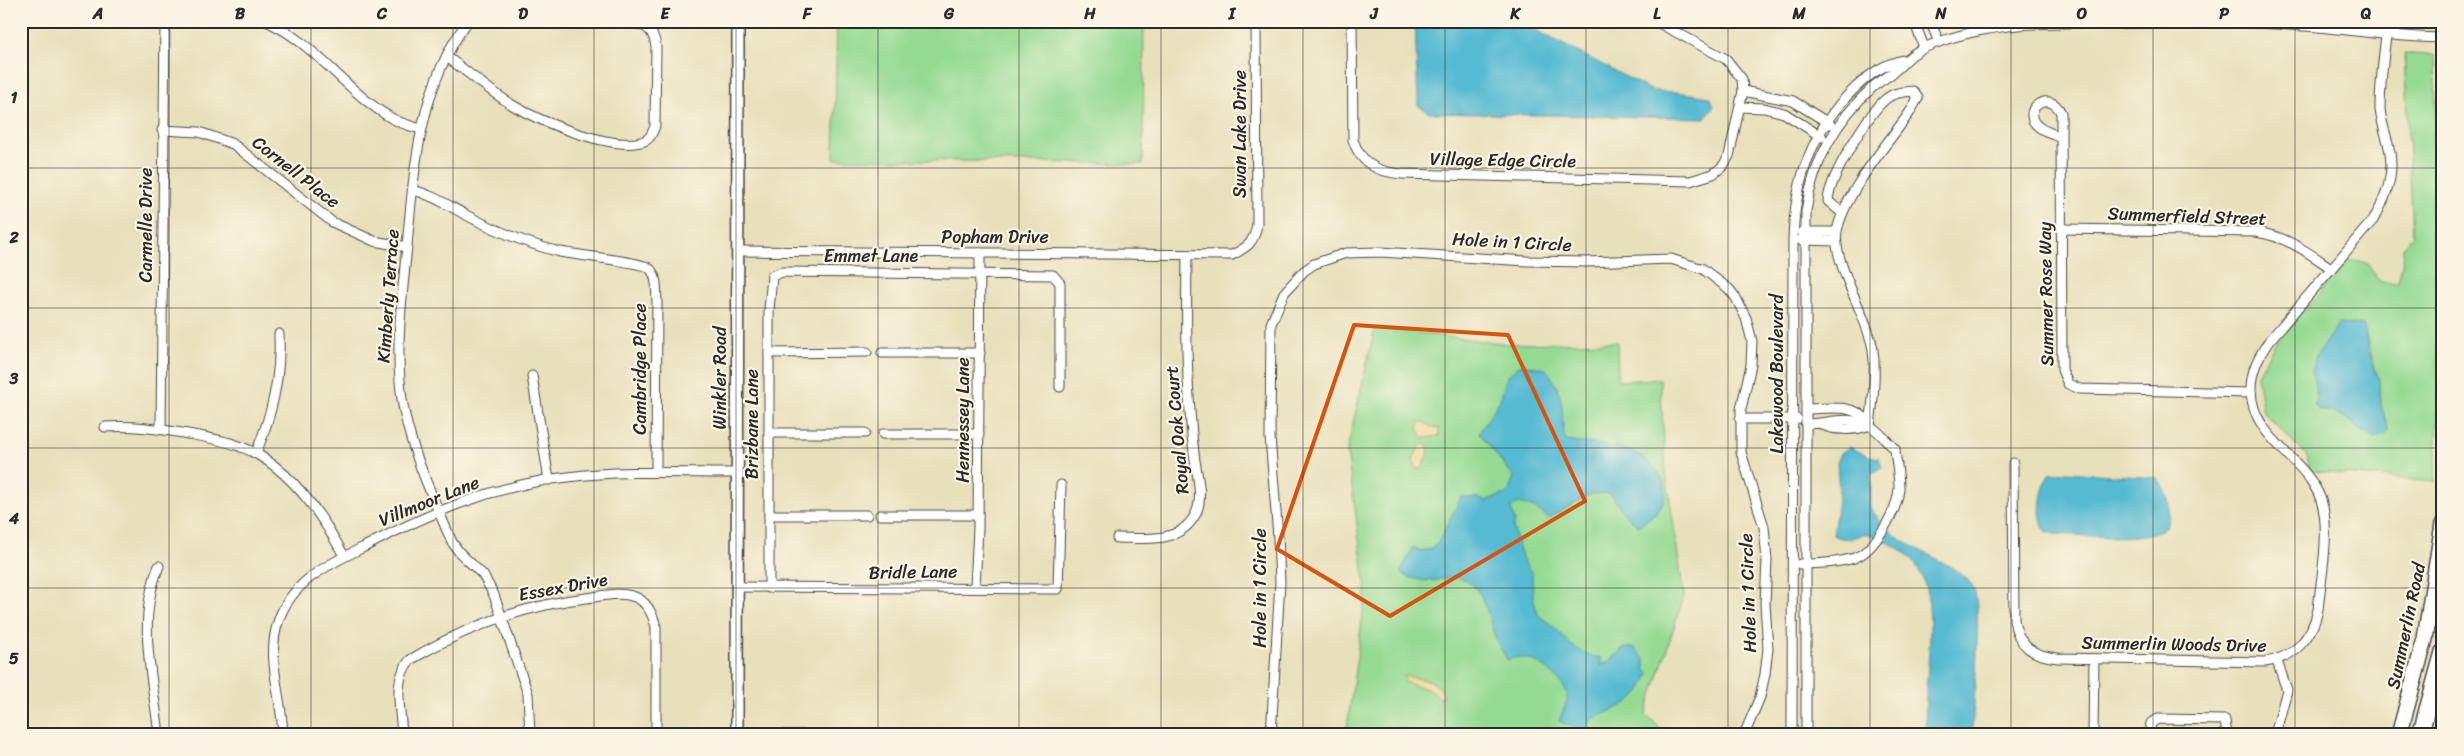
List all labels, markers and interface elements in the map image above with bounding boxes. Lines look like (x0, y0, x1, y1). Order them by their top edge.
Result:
text: A (92, 0, 103, 28)
text: B (235, 0, 246, 28)
text: C (376, 0, 388, 28)
text: D (518, 0, 528, 28)
text: E (661, 0, 671, 28)
text: F (802, 0, 813, 28)
text: G (943, 0, 955, 28)
text: H (1083, 0, 1096, 28)
text: I (1228, 0, 1237, 28)
text: J (1369, 0, 1379, 28)
text: K (1509, 0, 1521, 28)
text: L (1653, 0, 1661, 28)
text: M (1791, 0, 1806, 28)
text: N (1934, 0, 1947, 28)
text: O (2076, 0, 2088, 28)
text: P (2219, 0, 2229, 28)
text: Q (2360, 0, 2372, 28)
street label: Swan Lake Drive (1224, 70, 1256, 198)
text: 1 (11, 83, 18, 112)
street label: Cornell Place (245, 127, 347, 217)
street label: Village Edge Circle (1430, 143, 1577, 177)
street label: Carmelle Drive (130, 167, 162, 283)
street label: Summerfield Street (2107, 197, 2267, 235)
street label: Popham Drive (941, 221, 1049, 253)
street label: Summer Rose Way (2029, 221, 2063, 366)
text: 2 (8, 223, 19, 252)
street label: Hole in 1 Circle (1451, 223, 1573, 261)
street label: Kimberly Terrace (367, 228, 409, 364)
street label: Emmet Lane (824, 240, 919, 272)
street label: Lakewood Boulevard (1761, 293, 1793, 454)
street label: Cambridge Place (624, 303, 656, 435)
street label: Winkler Road (704, 325, 736, 429)
street label: Hennessey Lane (947, 357, 979, 483)
text: 3 (9, 364, 19, 393)
street label: Royal Oak Court (1155, 364, 1199, 495)
street label: Brizbane Lane (736, 369, 768, 479)
street label: Villmoor Lane (374, 466, 484, 536)
text: 4 (8, 504, 19, 533)
street label: Hole in 1 Circle (1244, 528, 1276, 648)
street label: Hole in 1 Circle (1730, 533, 1766, 653)
street label: Bridle Lane (868, 555, 958, 589)
street label: Summerlin Road (2377, 558, 2435, 692)
street label: Essex Drive (516, 563, 610, 611)
street label: Summerlin Woods Drive (2081, 626, 2267, 662)
text: 5 (9, 644, 19, 673)

